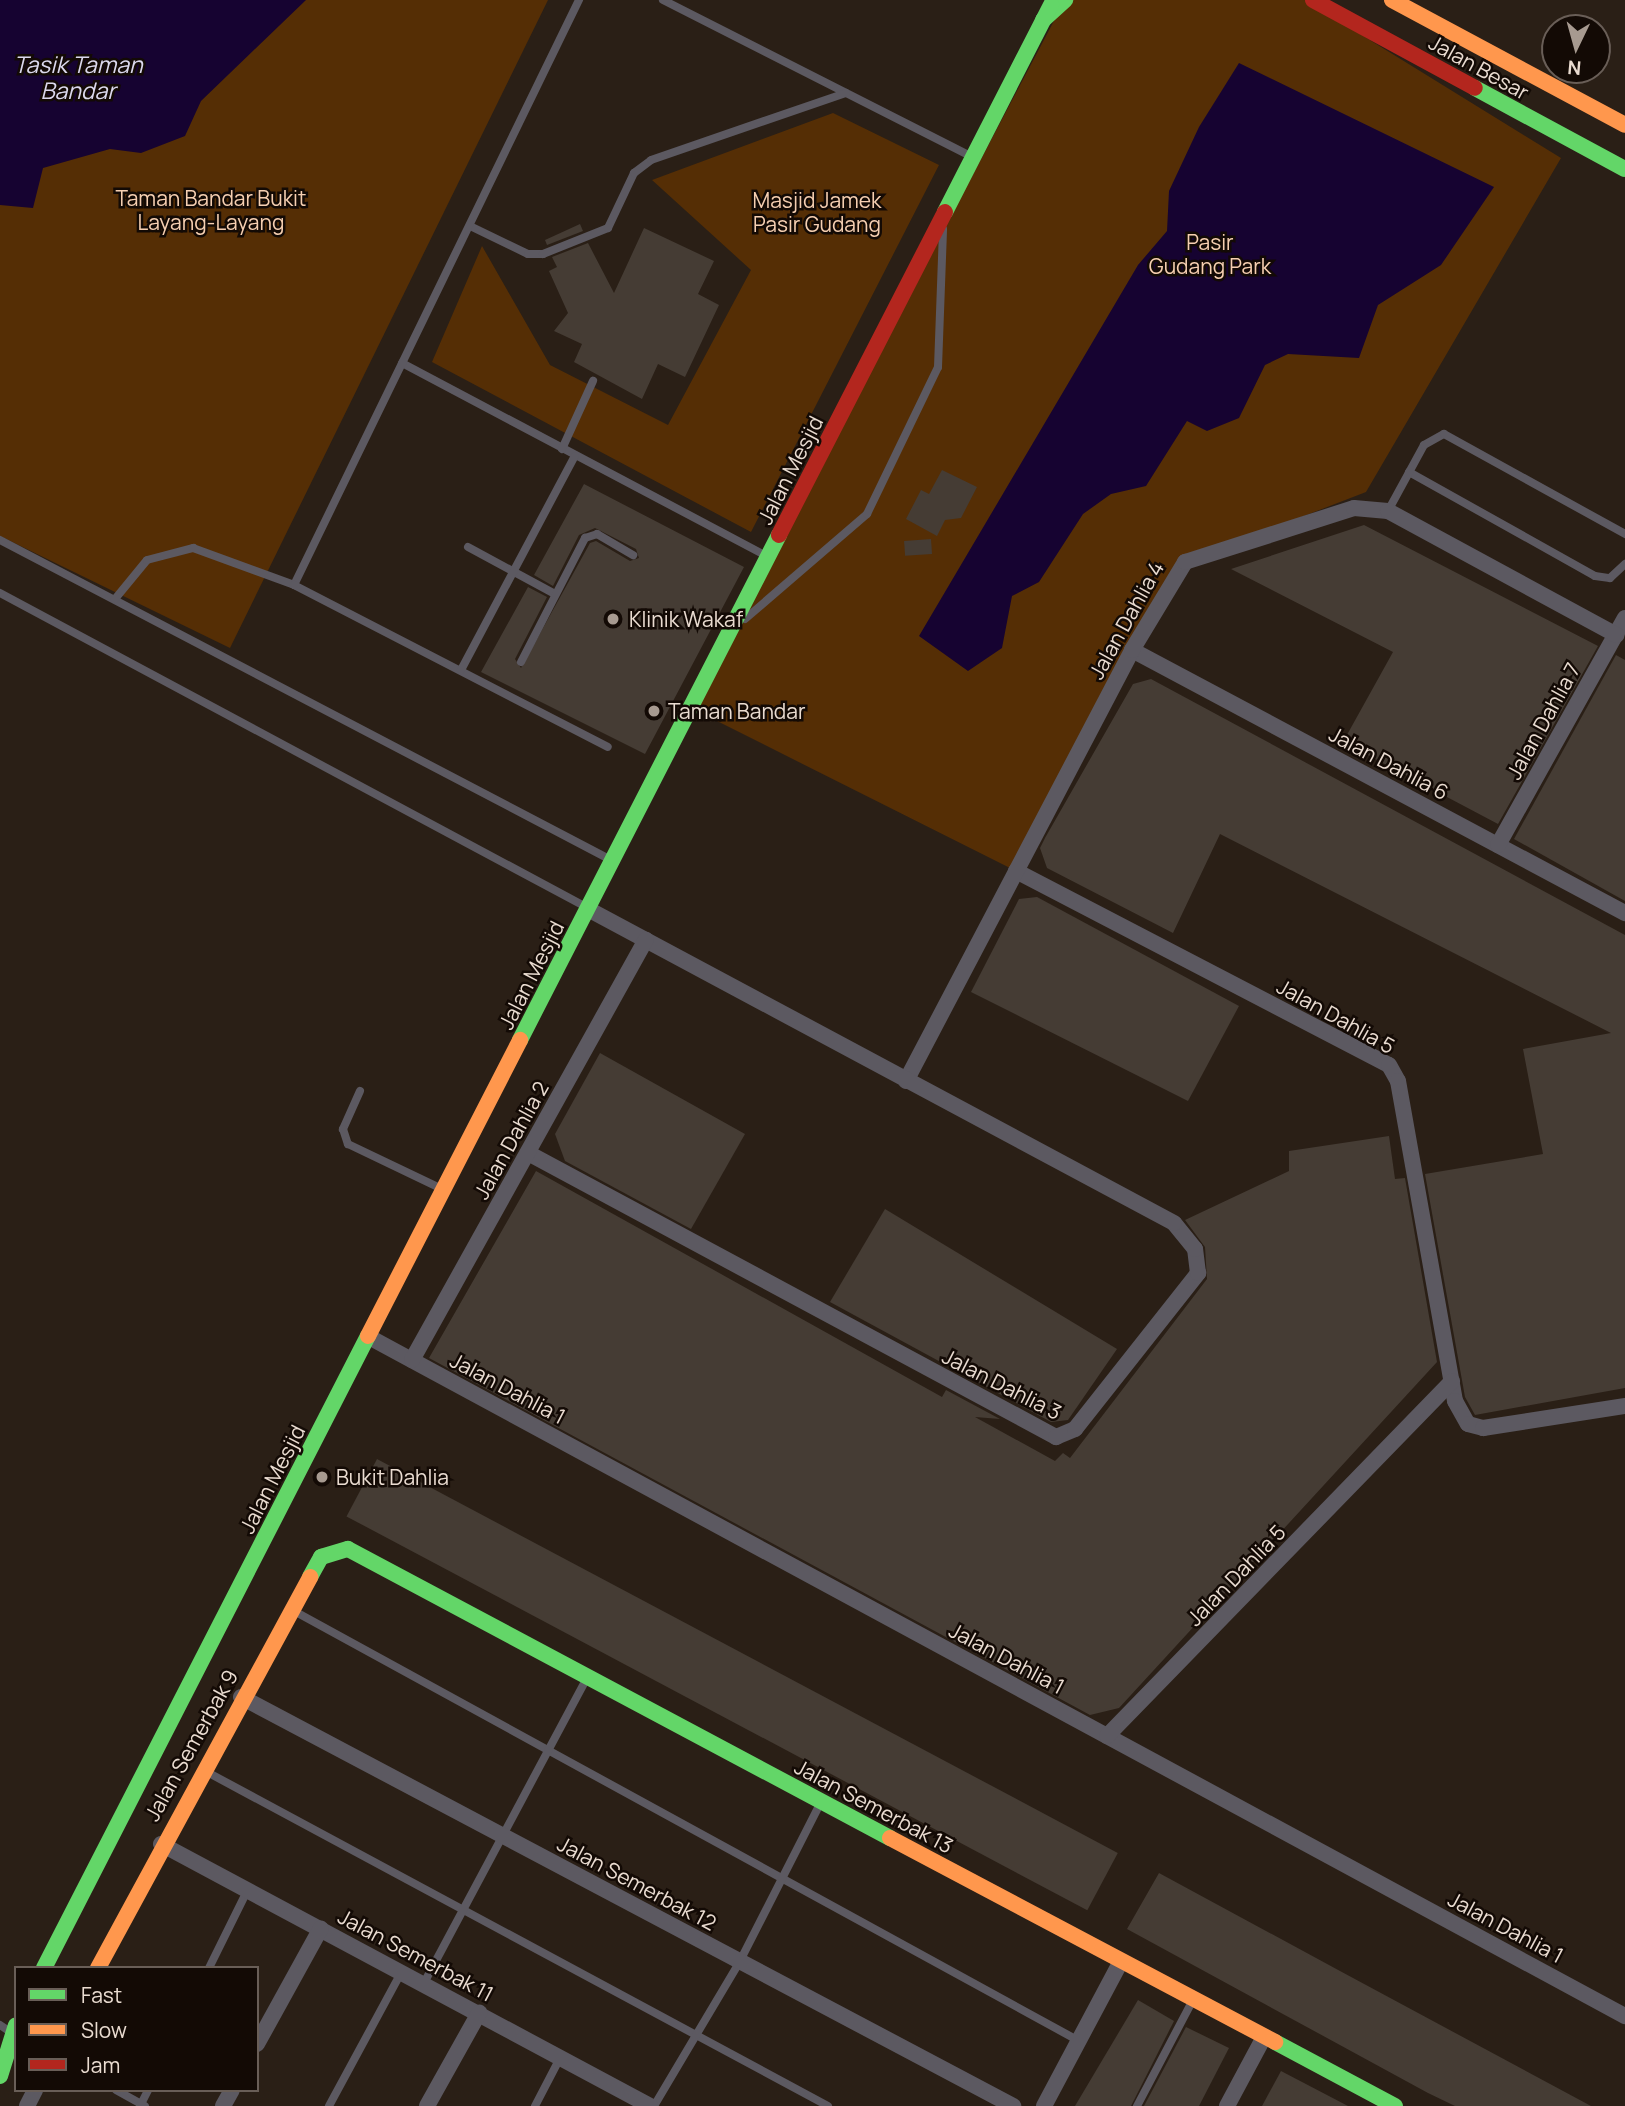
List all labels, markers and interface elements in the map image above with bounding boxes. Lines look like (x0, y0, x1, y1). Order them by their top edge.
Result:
north arrow (1541, 14, 1611, 84)
street label: Jalan Besar (1425, 29, 1533, 105)
water label: Tasik Taman Bandar (13, 50, 143, 104)
text: N (1566, 54, 1582, 81)
park label: Taman Bandar Bukit Layang-Layang (116, 185, 306, 235)
park label: Masjid Jamek Pasir Gudang (753, 187, 881, 237)
park label: Pasir Gudang Park (1149, 229, 1271, 279)
street label: Jalan Mesjid (752, 412, 828, 528)
street label: Jalan Dahlia 4 (1083, 557, 1169, 683)
place label: Klinik Wakaf (629, 606, 743, 632)
marker: Klinik Wakaf (603, 609, 623, 629)
street label: Jalan Dahlia 7 (1501, 658, 1585, 784)
place label: Taman Bandar (668, 698, 805, 724)
marker: Taman Bandar (646, 703, 662, 719)
street label: Jalan Dahlia 6 (1325, 721, 1453, 805)
street label: Jalan Mesjid (493, 917, 569, 1033)
street label: Jalan Dahlia 5 (1273, 973, 1399, 1059)
street label: Jalan Dahlia 2 (468, 1077, 554, 1203)
street label: Jalan Dahlia 3 (938, 1343, 1066, 1425)
street label: Jalan Dahlia 1 (446, 1347, 570, 1429)
street label: Jalan Mesjid (234, 1421, 310, 1537)
place label: Bukit Dahlia (336, 1464, 449, 1490)
marker: Bukit Dahlia (314, 1469, 330, 1485)
street label: Jalan Dahlia 5 (1182, 1519, 1290, 1631)
street label: Jalan Dahlia 1 (945, 1617, 1069, 1699)
street label: Jalan Semerbak 9 (139, 1665, 243, 1825)
street label: Jalan Semerbak 13 (791, 1754, 957, 1858)
street label: Jalan Semerbak 12 (553, 1831, 721, 1935)
street label: Jalan Dahlia 1 (1444, 1886, 1568, 1968)
street label: Jalan Semerbak 11 (334, 1903, 498, 2007)
legend (14, 1966, 259, 2092)
text: Fast (81, 1981, 122, 2009)
text: Slow (81, 2016, 127, 2044)
text: Jam (81, 2051, 120, 2079)

